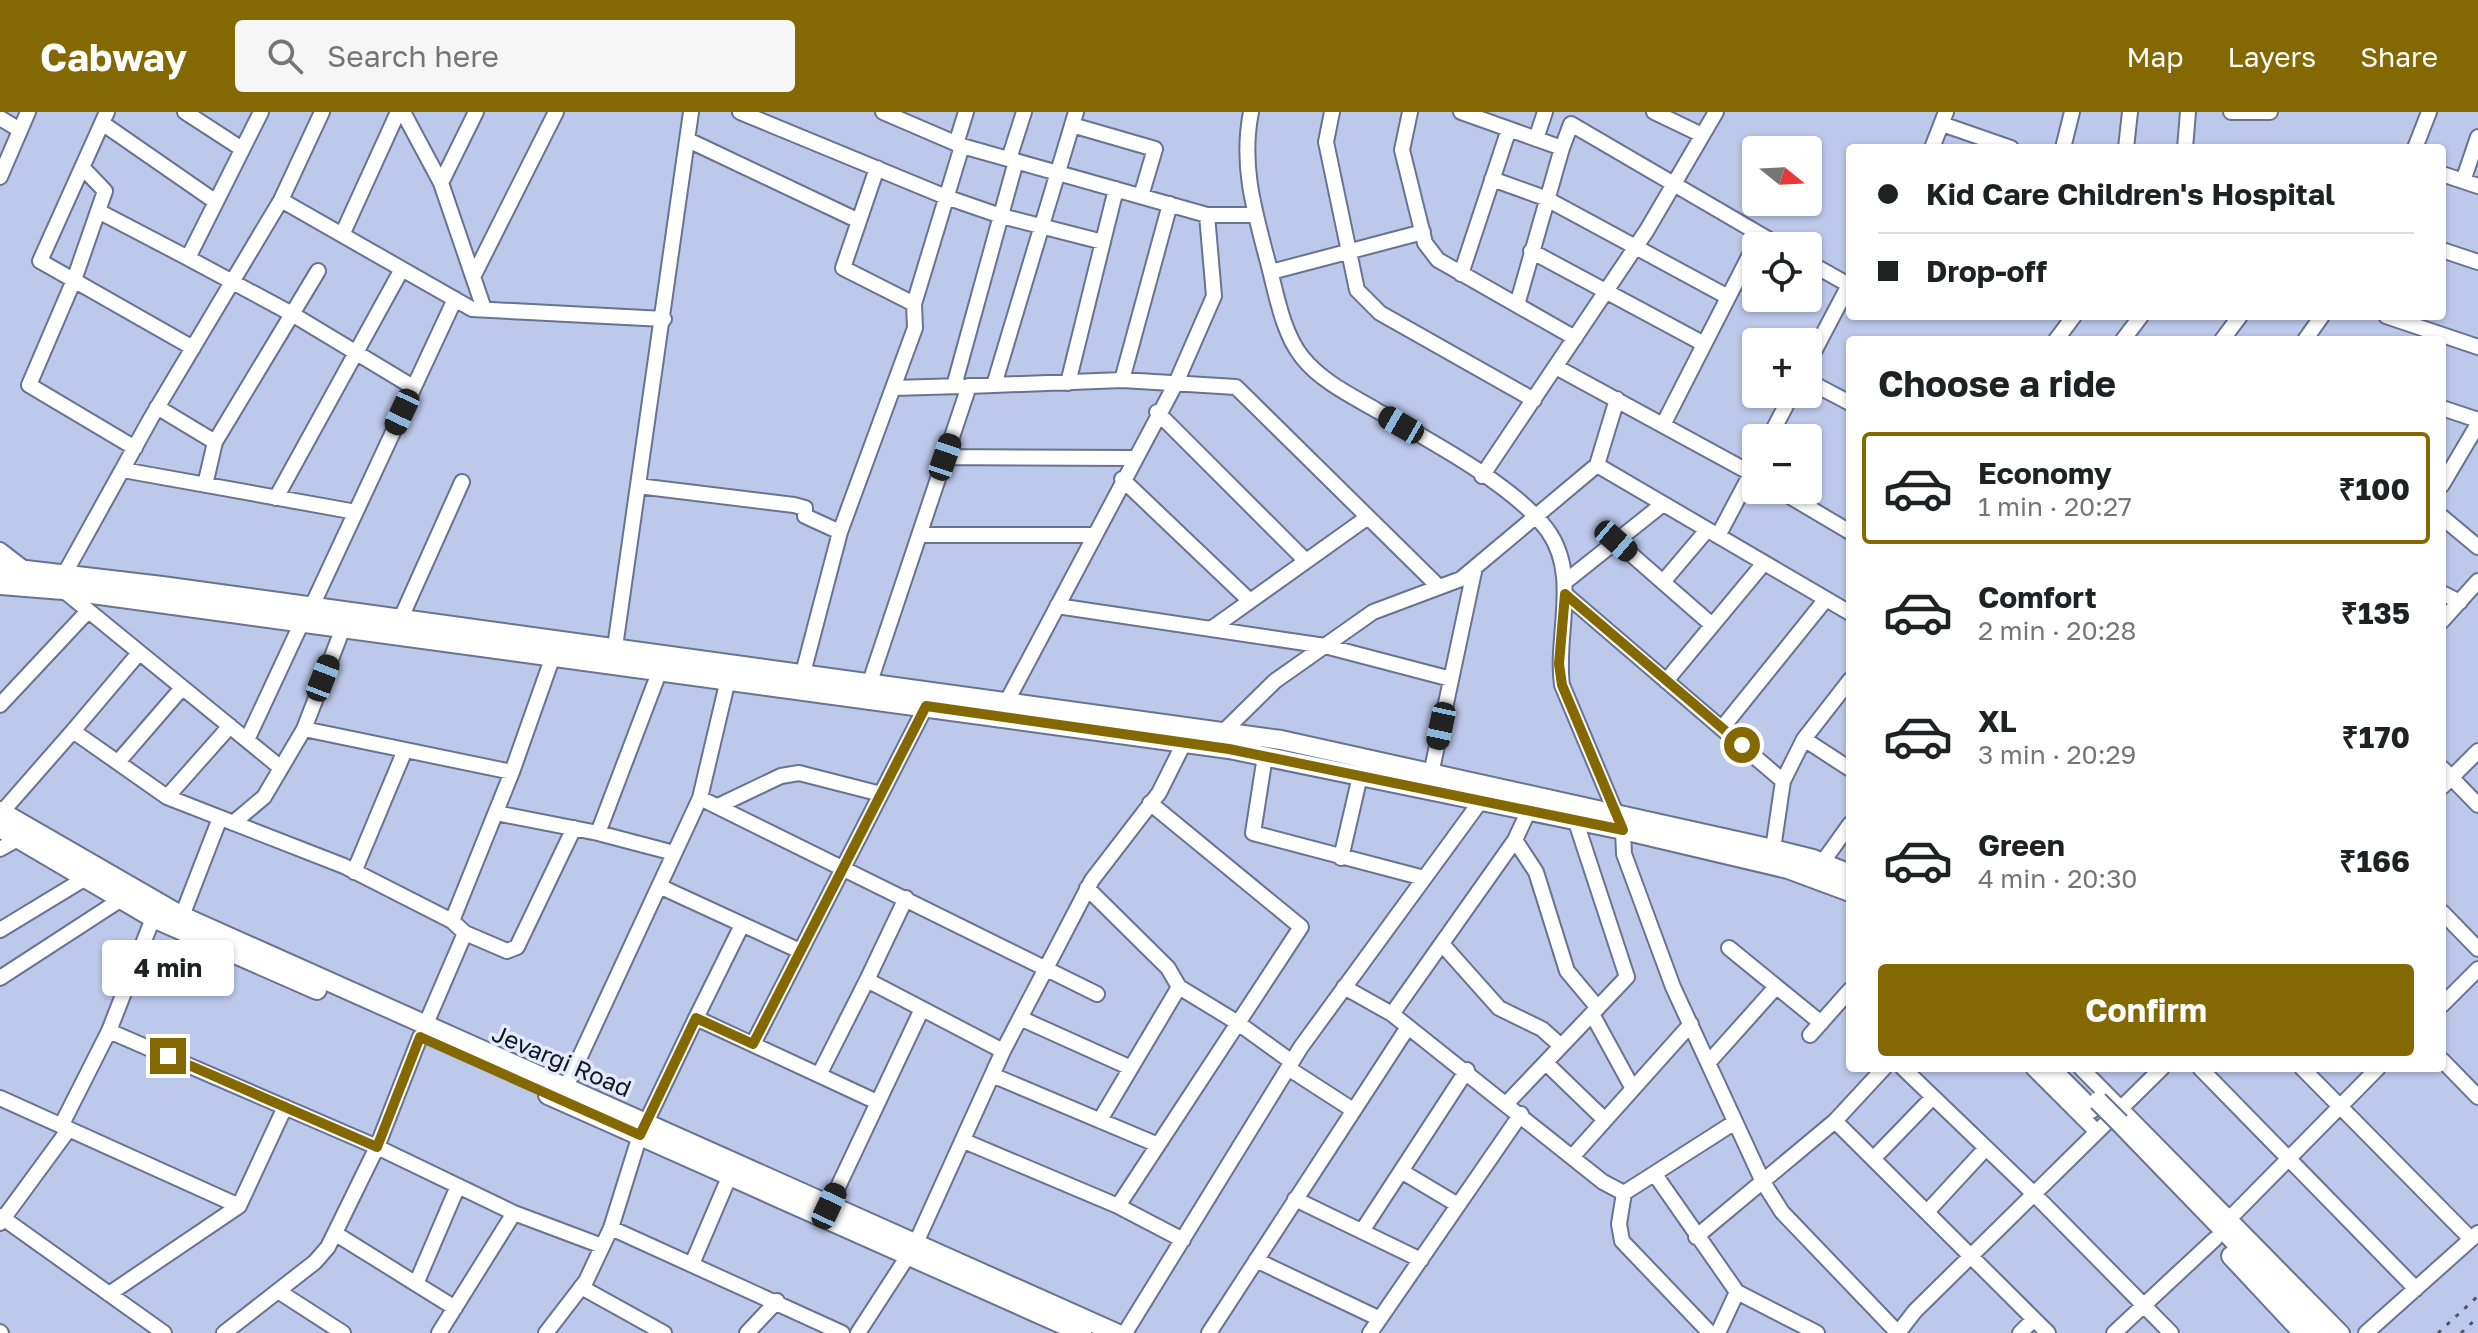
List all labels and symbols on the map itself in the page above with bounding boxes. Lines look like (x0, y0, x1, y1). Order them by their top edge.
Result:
north arrow (1742, 136, 1822, 216)
car (381, 385, 423, 439)
car (1374, 403, 1428, 447)
car (926, 430, 964, 484)
car (1590, 516, 1642, 566)
car (303, 651, 343, 705)
car (1424, 700, 1458, 752)
route start (1724, 727, 1760, 763)
callout: 4 min (102, 940, 234, 996)
street label: Jevargi Road (488, 1018, 636, 1102)
route end (150, 1038, 186, 1074)
car (808, 1179, 850, 1233)

